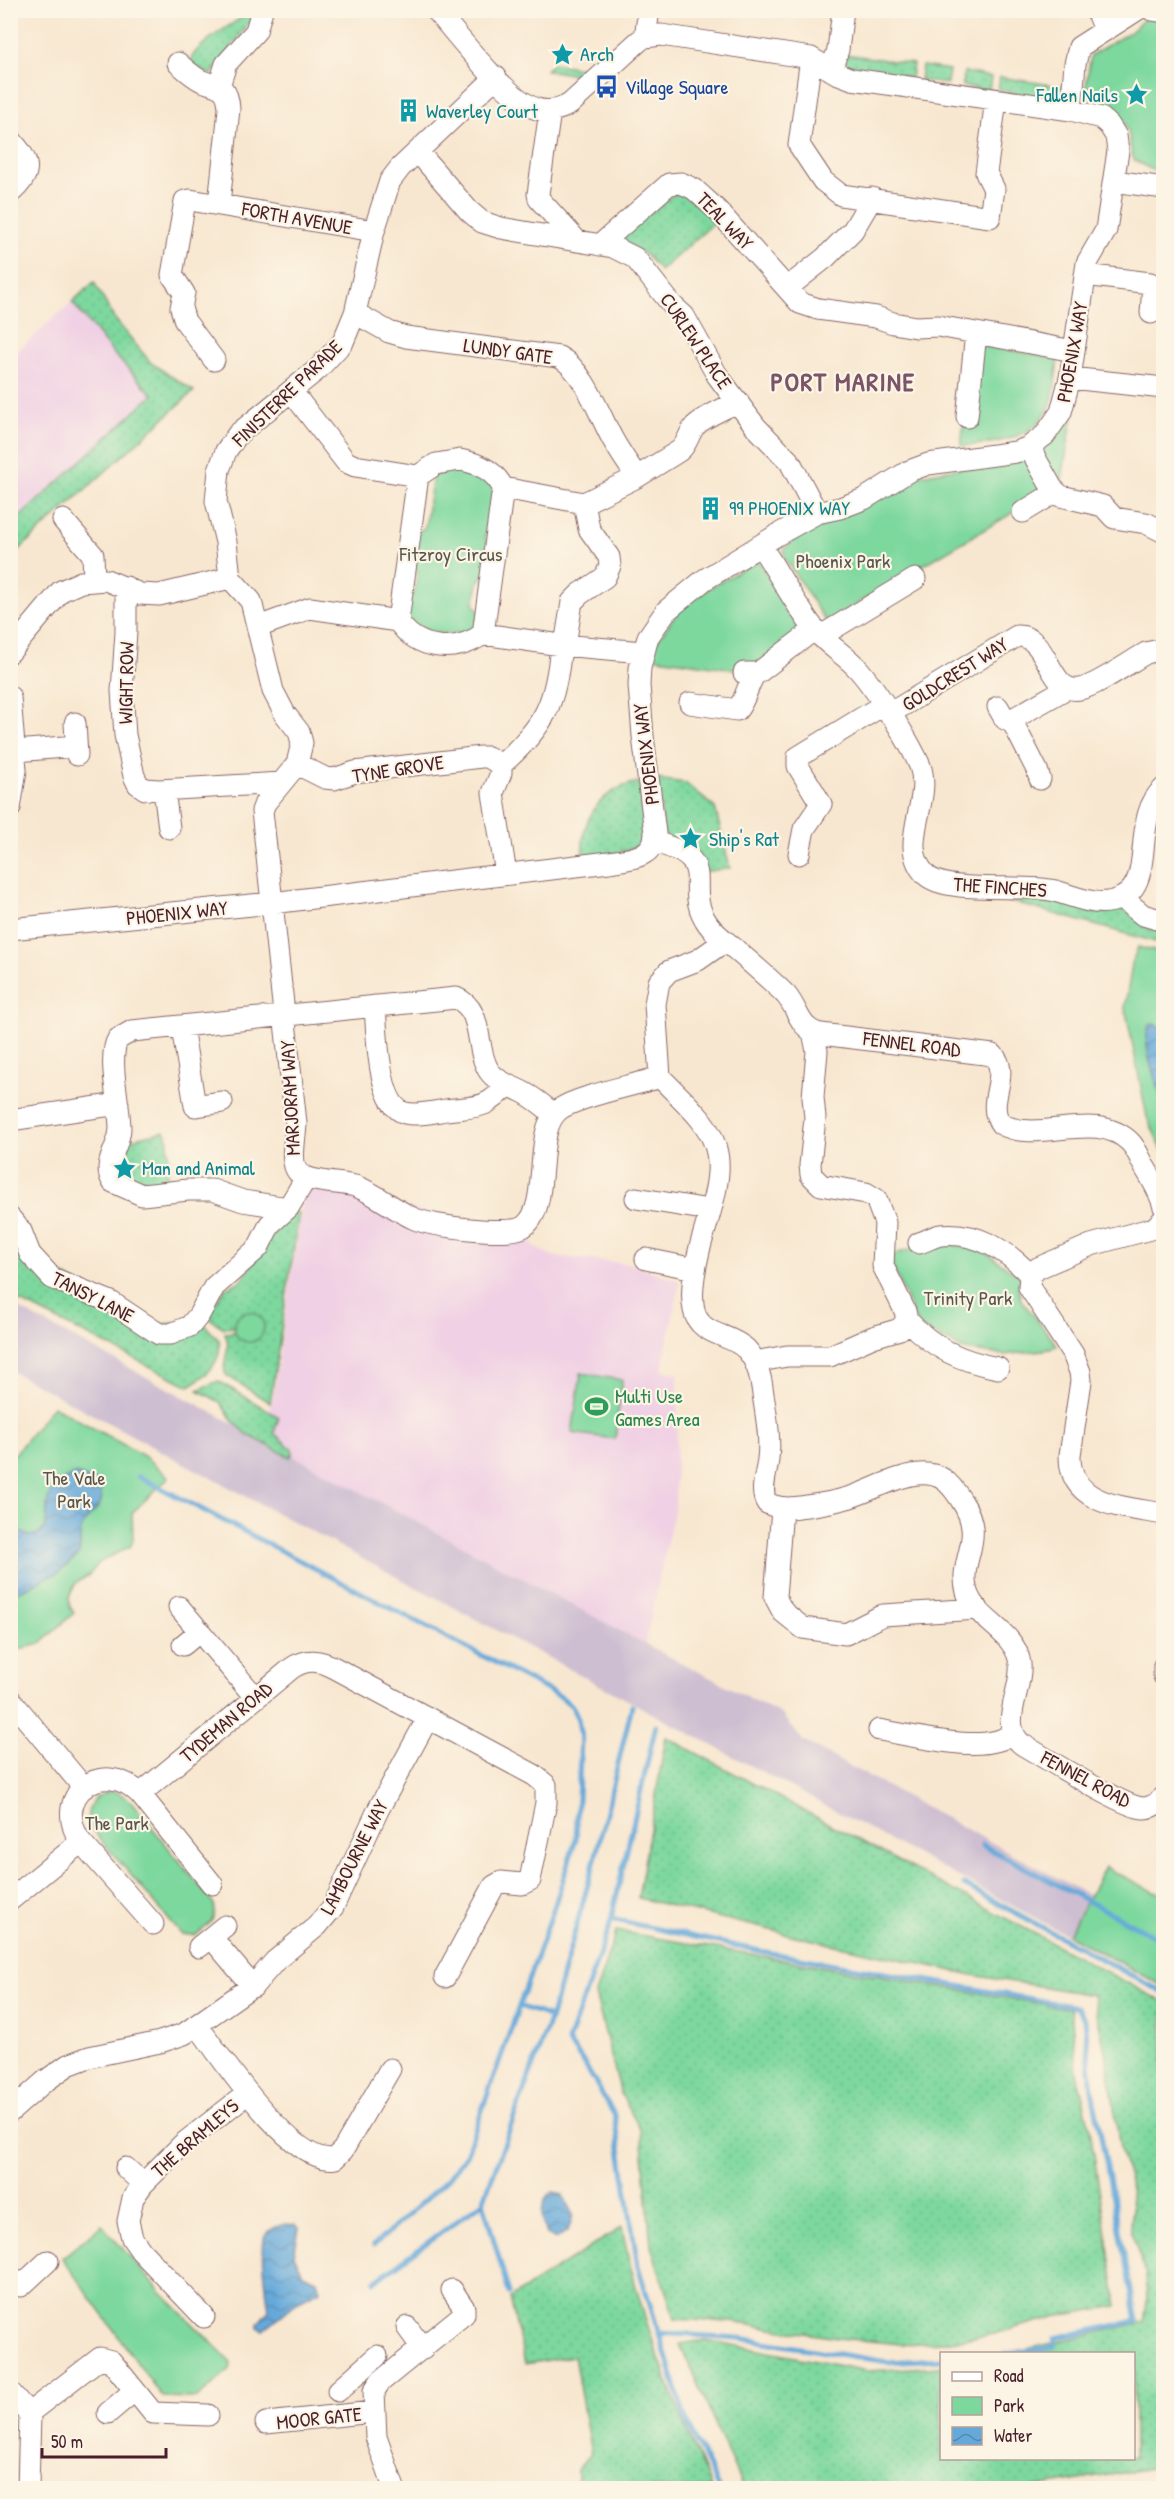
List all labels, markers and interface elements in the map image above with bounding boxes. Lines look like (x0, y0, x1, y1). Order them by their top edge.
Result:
place label: Arch (580, 40, 614, 67)
place icon: Arch (549, 41, 575, 67)
place label: Village Square (625, 73, 729, 100)
bus stop icon: Village Square (594, 74, 620, 100)
place label: Fallen Nails (1035, 81, 1118, 108)
place icon: Fallen Nails (1123, 82, 1149, 108)
place label: Waverley Court (426, 97, 539, 124)
building icon: Waverley Court (395, 98, 421, 124)
street label: TEAL WAY (691, 186, 760, 256)
street label: FORTH AVENUE (239, 194, 354, 240)
street label: CURLEW PLACE (654, 287, 739, 394)
street label: PHOENIX WAY (1049, 299, 1094, 404)
street label: LUNDY GATE (462, 331, 554, 370)
street label: FINISTERRE PARADE (225, 333, 348, 453)
district label: PORT MARINE (771, 364, 915, 399)
place label: 99 PHOENIX WAY (729, 494, 850, 521)
building icon: 99 PHOENIX WAY (698, 495, 724, 521)
park label: Fitzroy Circus (399, 540, 503, 567)
park label: Phoenix Park (796, 547, 890, 574)
street label: GOLDCREST WAY (896, 630, 1013, 717)
street label: WIGHT ROW (111, 641, 140, 724)
street label: PHOENIX WAY (626, 702, 665, 806)
street label: TYNE GROVE (350, 748, 446, 789)
place label: Ship's Rat (709, 825, 780, 852)
place icon: Ship's Rat (678, 826, 704, 852)
street label: THE FINCHES (953, 870, 1048, 903)
street label: PHOENIX WAY (125, 894, 229, 931)
street label: FENNEL ROAD (861, 1024, 963, 1063)
street label: MARJORAM WAY (273, 1039, 306, 1156)
place label: Man and Animal (142, 1154, 255, 1181)
place icon: Man and Animal (111, 1155, 137, 1181)
street label: TANSY LANE (47, 1264, 139, 1329)
park label: Trinity Park (924, 1284, 1012, 1311)
place label: Multi Use Games Area (615, 1382, 700, 1432)
sports icon: Multi Use Games Area (584, 1394, 610, 1420)
park label: The Vale Park (43, 1464, 105, 1514)
street label: TYDEMAN ROAD (174, 1675, 278, 1768)
street label: FENNEL ROAD (1036, 1743, 1136, 1814)
street label: LAMBOURNE WAY (313, 1795, 394, 1919)
park label: The Park (85, 1809, 149, 1836)
street label: THE BRAMLEYS (145, 2092, 244, 2183)
legend (940, 2352, 1135, 2460)
text: Road (994, 2363, 1024, 2388)
text: Park (994, 2393, 1025, 2418)
street label: MOOR GATE (275, 2400, 363, 2435)
scale bar (42, 2421, 166, 2459)
text: Water (994, 2423, 1032, 2448)
text: 50 m (51, 2429, 83, 2454)

